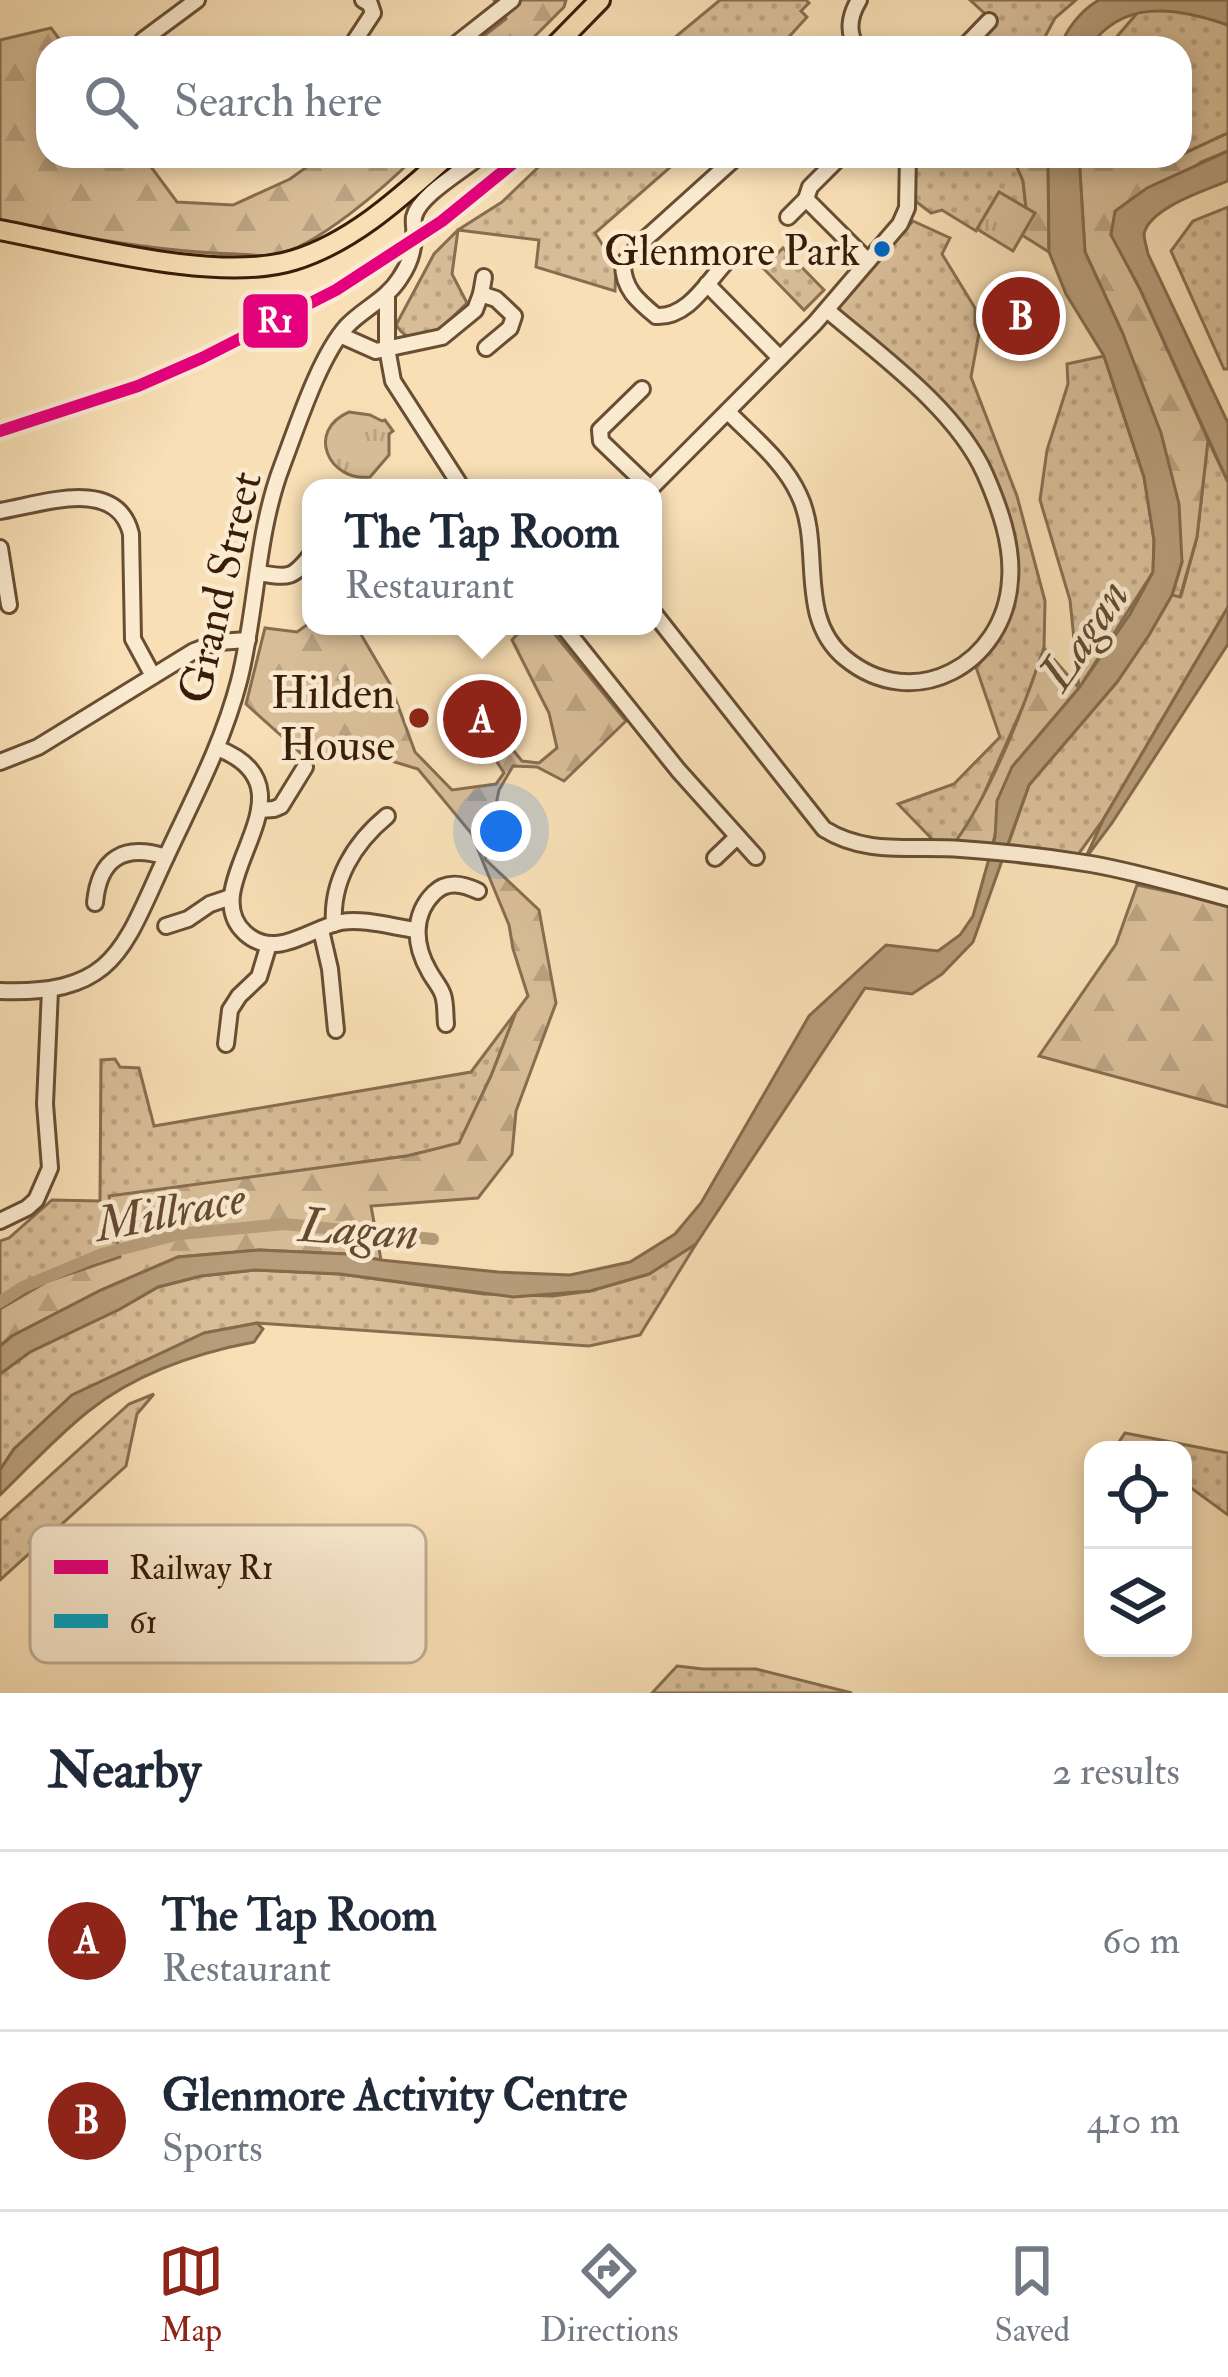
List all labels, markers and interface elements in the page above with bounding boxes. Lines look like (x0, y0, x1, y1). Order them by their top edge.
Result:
search box (36, 36, 1192, 168)
icon: search (78, 69, 144, 135)
text: Search here (174, 74, 382, 130)
place label: Glenmore Park (604, 226, 860, 278)
marker: Glenmore Park (871, 238, 893, 260)
pin: B (982, 271, 1060, 361)
line badge: R1 (241, 292, 310, 350)
text: R1 (257, 301, 293, 342)
street label: Grand Street (167, 466, 275, 709)
popup (302, 479, 662, 635)
text: The Tap Room (345, 505, 619, 561)
text: Restaurant (345, 561, 514, 610)
water label: Lagan (1025, 569, 1143, 703)
place label: Hilden House (271, 666, 395, 774)
pin: A (443, 674, 521, 764)
marker: Hilden House (406, 705, 432, 731)
your location (471, 801, 531, 861)
water label: Millrace (87, 1168, 252, 1256)
water label: Lagan (295, 1196, 421, 1264)
map controls (1084, 1441, 1192, 1657)
button: locate (1084, 1441, 1192, 1549)
legend (30, 1525, 426, 1663)
text: Railway R1 (129, 1548, 274, 1589)
button: layers (1084, 1549, 1192, 1657)
text: 61 (129, 1602, 157, 1643)
text: Nearby (48, 1739, 201, 1803)
text: 2 results (1052, 1747, 1180, 1796)
text: The Tap Room (162, 1888, 436, 1944)
text: A (75, 1916, 99, 1965)
text: 60 m (1102, 1916, 1180, 1965)
text: Restaurant (162, 1944, 331, 1993)
text: Glenmore Activity Centre (162, 2068, 627, 2124)
text: B (74, 2096, 100, 2145)
text: 410 m (1087, 2096, 1180, 2145)
text: Sports (162, 2124, 263, 2173)
tab: Map (158, 2238, 224, 2351)
tab: Directions (540, 2238, 679, 2351)
tab: Saved (995, 2238, 1070, 2351)

